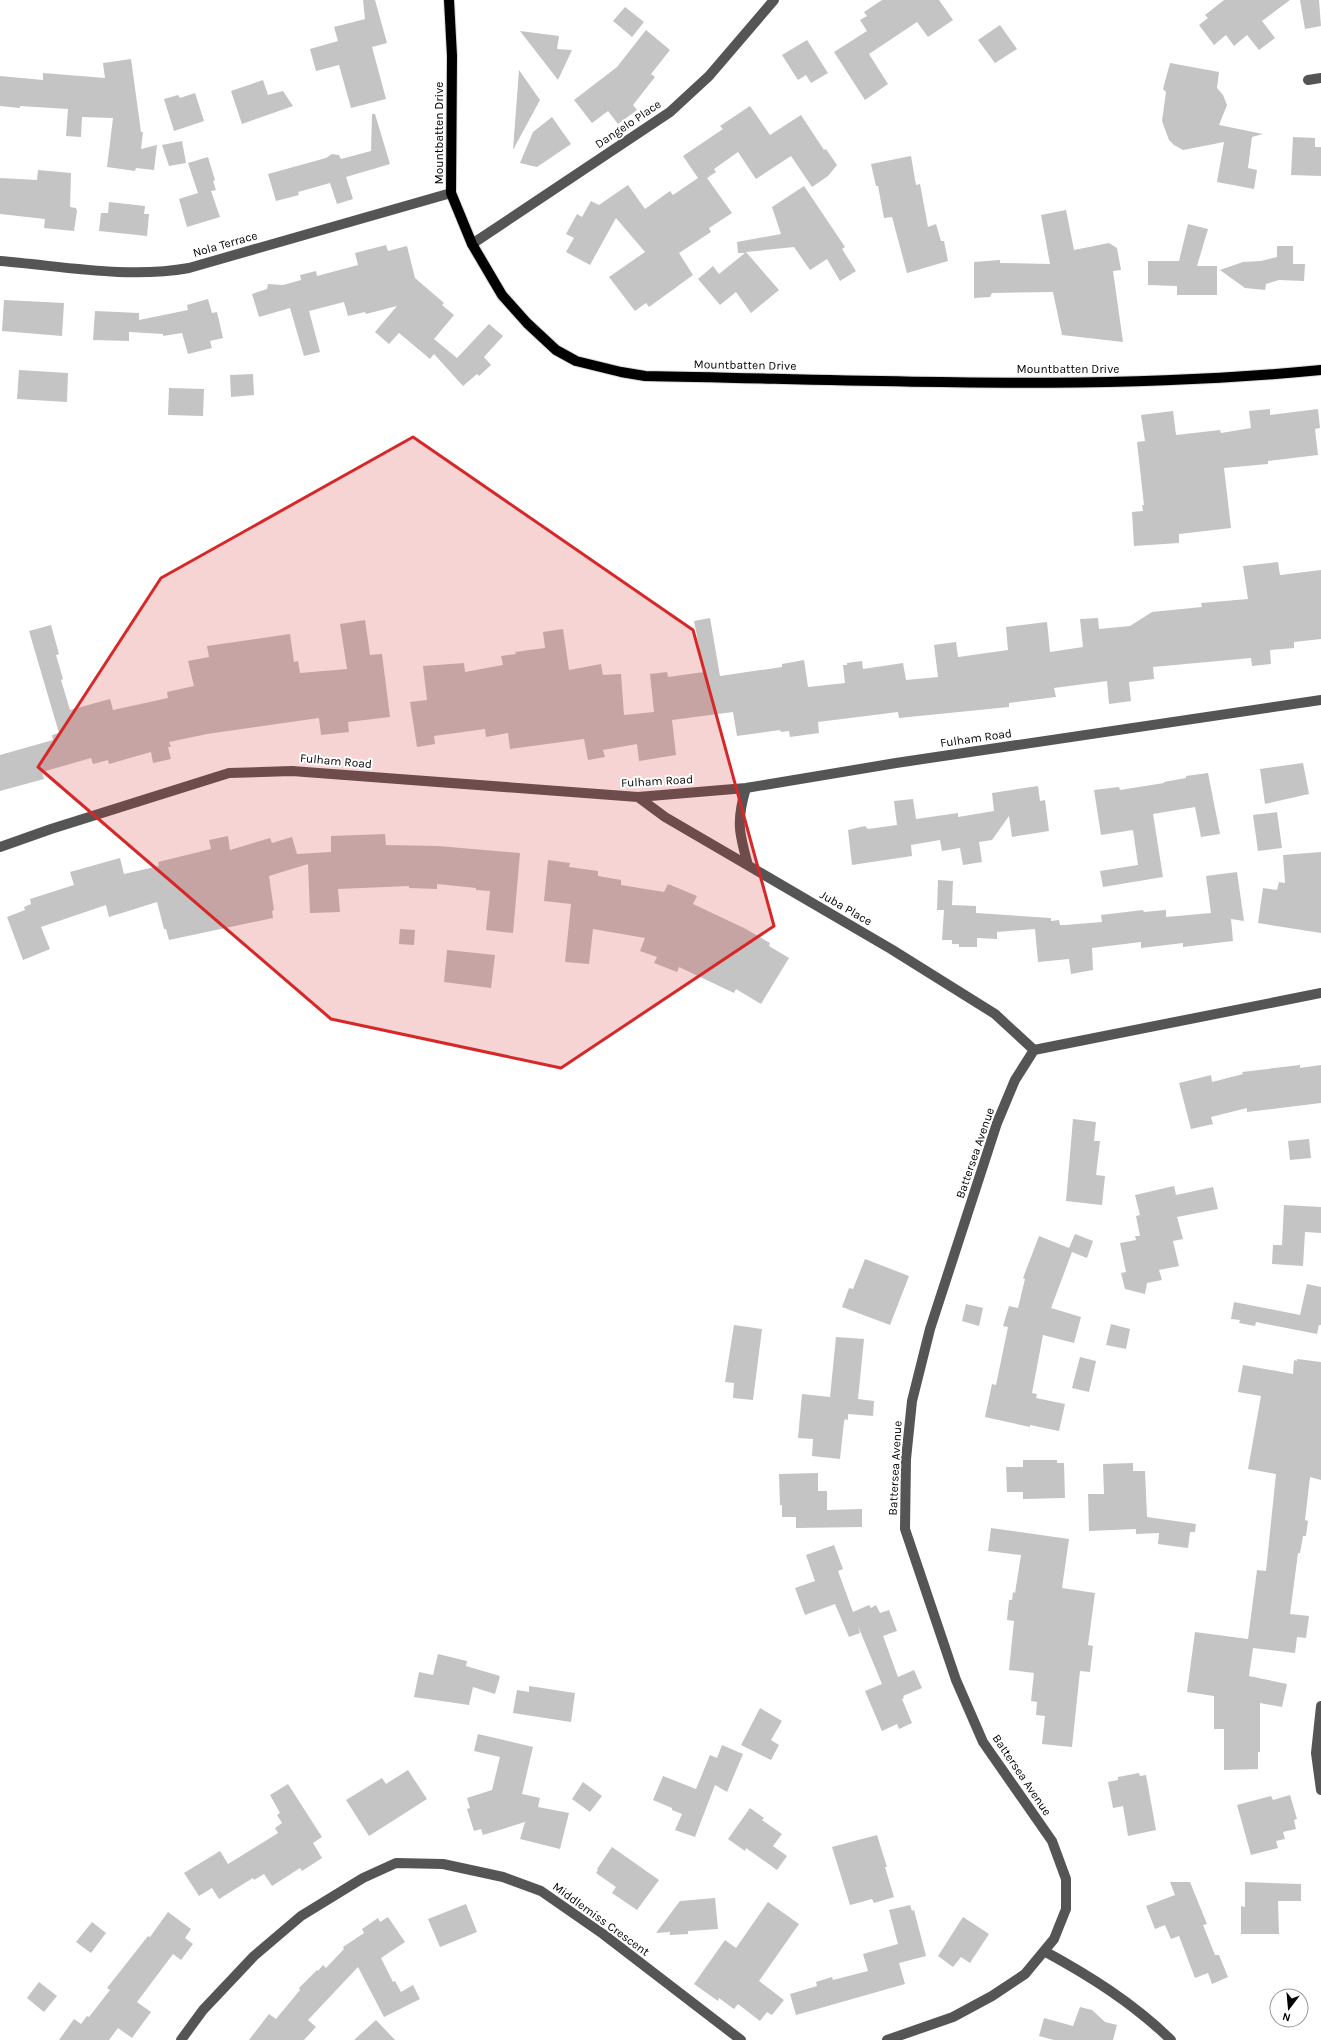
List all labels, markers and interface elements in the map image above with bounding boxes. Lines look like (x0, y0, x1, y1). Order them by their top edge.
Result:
street label: Mountbatten Drive (432, 82, 446, 184)
street label: Dangelo Place (592, 97, 664, 151)
street label: Nola Terrace (191, 228, 259, 260)
street label: Mountbatten Drive (694, 357, 796, 373)
street label: Mountbatten Drive (1017, 362, 1119, 376)
street label: Fulham Road (939, 726, 1013, 750)
street label: Fulham Road (299, 751, 373, 771)
street label: Fulham Road (621, 772, 693, 790)
street label: Juba Place (818, 888, 874, 928)
street label: Battersea Avenue (953, 1106, 997, 1200)
street label: Battersea Avenue (886, 1420, 904, 1516)
street label: Battersea Avenue (990, 1732, 1054, 1818)
street label: Middlemiss Crescent (550, 1879, 652, 1959)
north arrow (1269, 1988, 1309, 2028)
text: N (1281, 2010, 1292, 2024)

